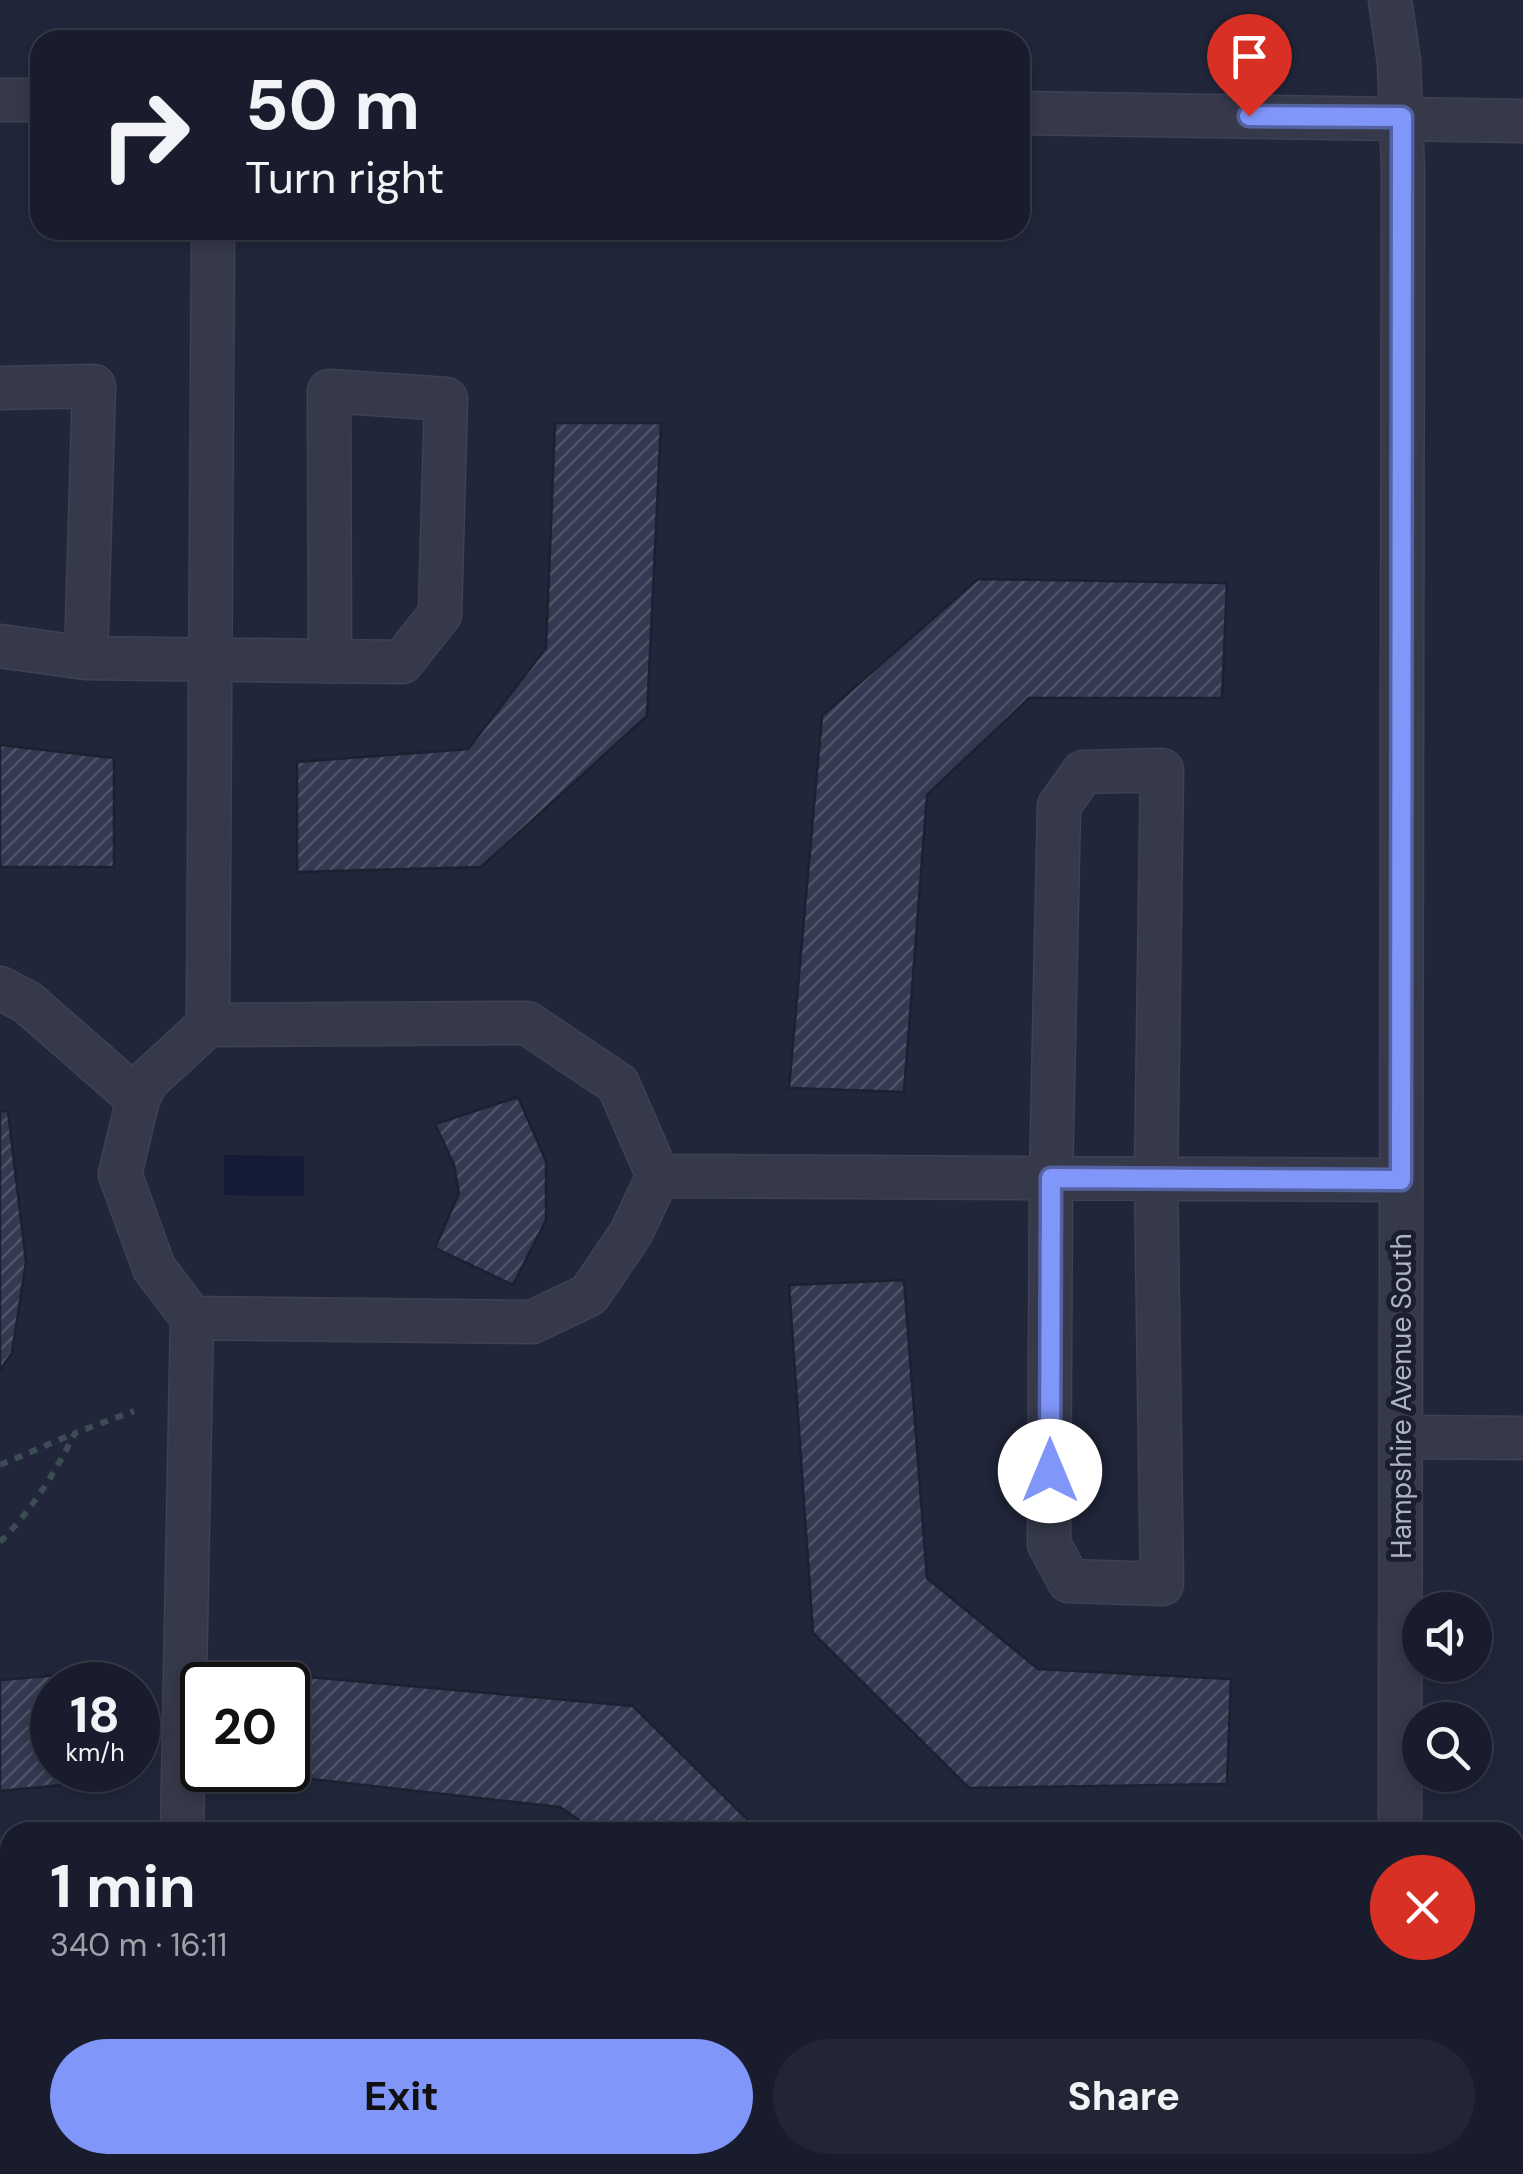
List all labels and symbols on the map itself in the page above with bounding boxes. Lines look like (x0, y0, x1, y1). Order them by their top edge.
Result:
pin (1207, 14, 1292, 117)
street label: Hampshire Avenue South (1383, 1233, 1420, 1559)
position arrow (998, 1419, 1102, 1523)
speed limit sign: 20 (180, 1662, 310, 1792)

